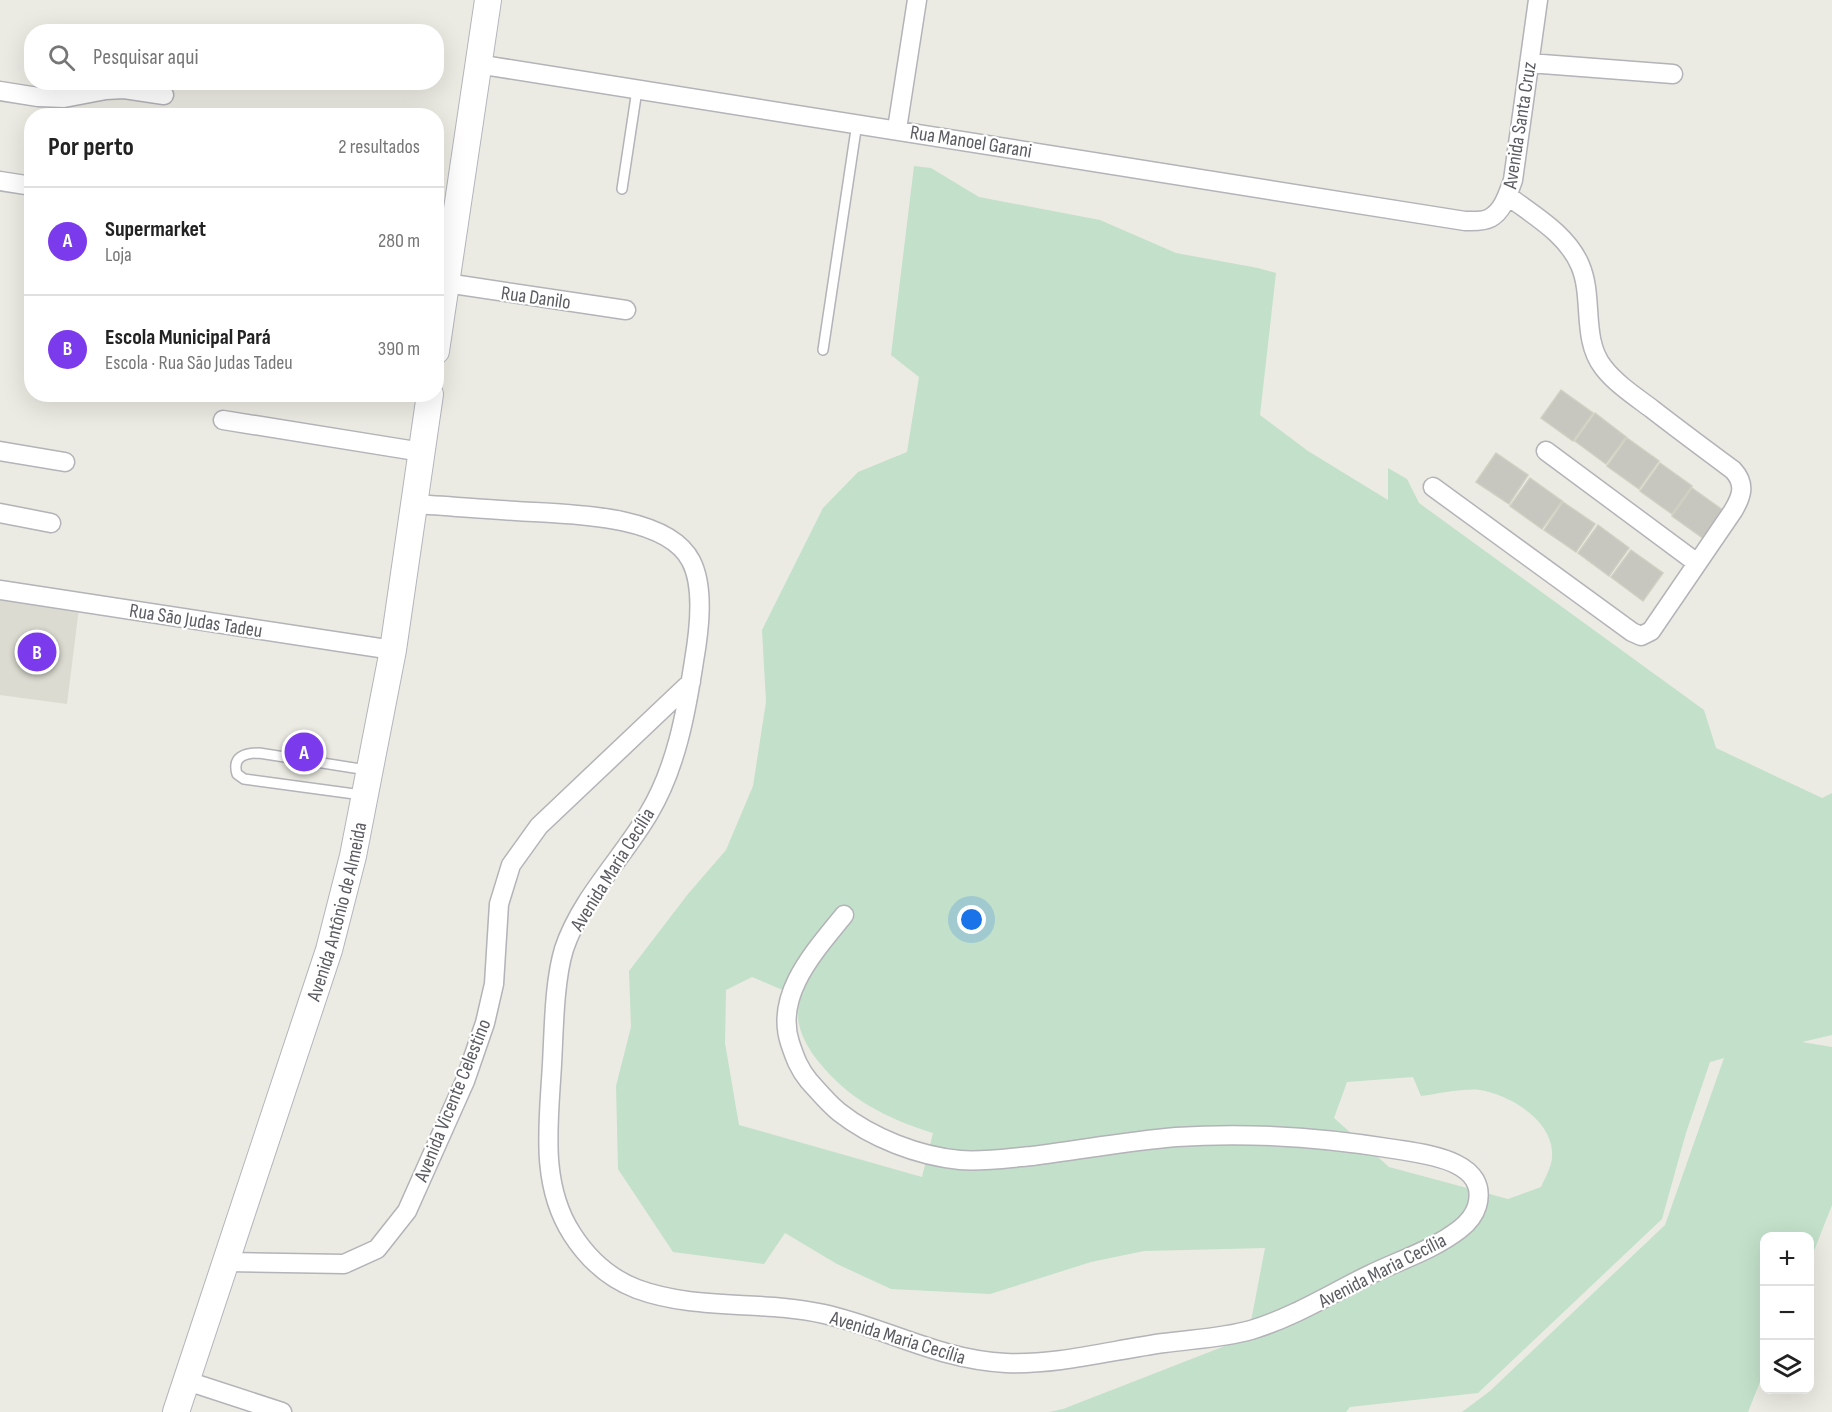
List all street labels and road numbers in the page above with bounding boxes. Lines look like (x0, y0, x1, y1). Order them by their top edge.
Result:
street label: Avenida Santa Cruz (1498, 60, 1542, 191)
street label: Rua Manoel Garani (908, 121, 1033, 163)
street label: Rua Danilo (499, 281, 572, 315)
street label: Rua São Judas Tadeu (128, 599, 264, 643)
street label: Avenida Maria Cecília (565, 804, 660, 936)
street label: Avenida Antônio de Almeida (302, 820, 372, 1005)
street label: Avenida Vicente Celestino (409, 1016, 496, 1186)
street label: Avenida Maria Cecília (1314, 1228, 1450, 1314)
street label: Avenida Maria Cecília (826, 1306, 968, 1370)

